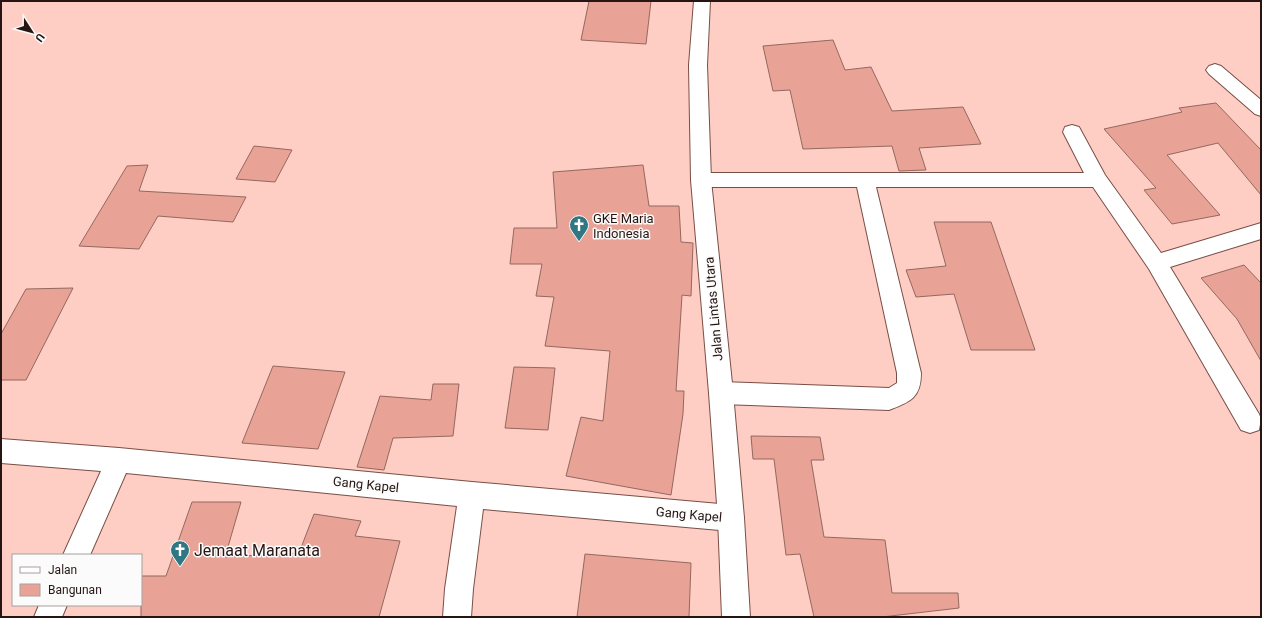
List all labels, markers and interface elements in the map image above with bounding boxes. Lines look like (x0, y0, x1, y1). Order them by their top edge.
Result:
north arrow (12, 12, 52, 52)
text: U (32, 31, 47, 44)
place label: GKE Maria Indonesia (593, 211, 654, 241)
church icon: GKE Maria Indonesia (568, 214, 590, 242)
street label: Jalan Lintas Utara (701, 256, 726, 362)
street label: Gang Kapel (332, 474, 400, 495)
street label: Gang Kapel (655, 504, 723, 525)
church icon: Jemaat Maranata (169, 539, 191, 567)
place label: Jemaat Maranata (194, 541, 320, 560)
legend (12, 554, 142, 606)
text: Jalan (48, 563, 77, 577)
text: Bangunan (48, 583, 102, 597)

